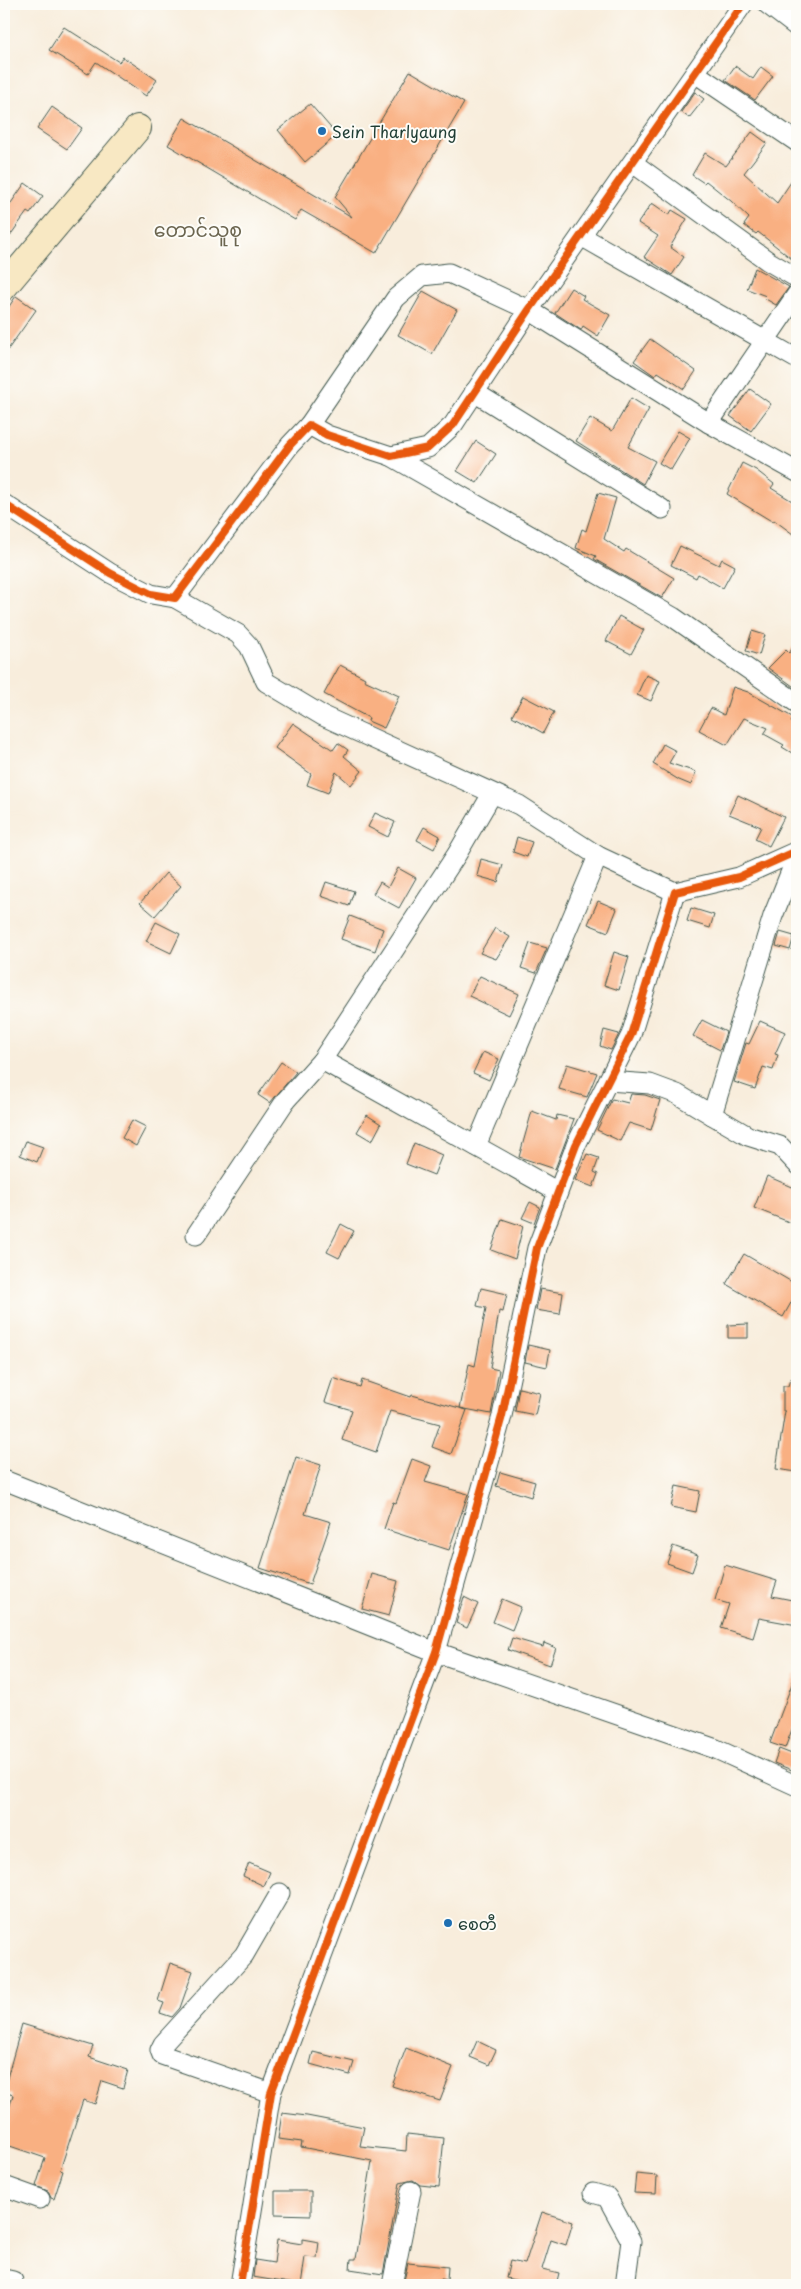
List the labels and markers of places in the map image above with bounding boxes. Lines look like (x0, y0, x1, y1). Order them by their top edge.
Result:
place label: Sein Tharlyaung (332, 119, 457, 143)
marker: Sein Tharlyaung (316, 125, 328, 137)
place label: စေတီ (458, 1911, 497, 1935)
marker: စေတီ (442, 1917, 454, 1929)

